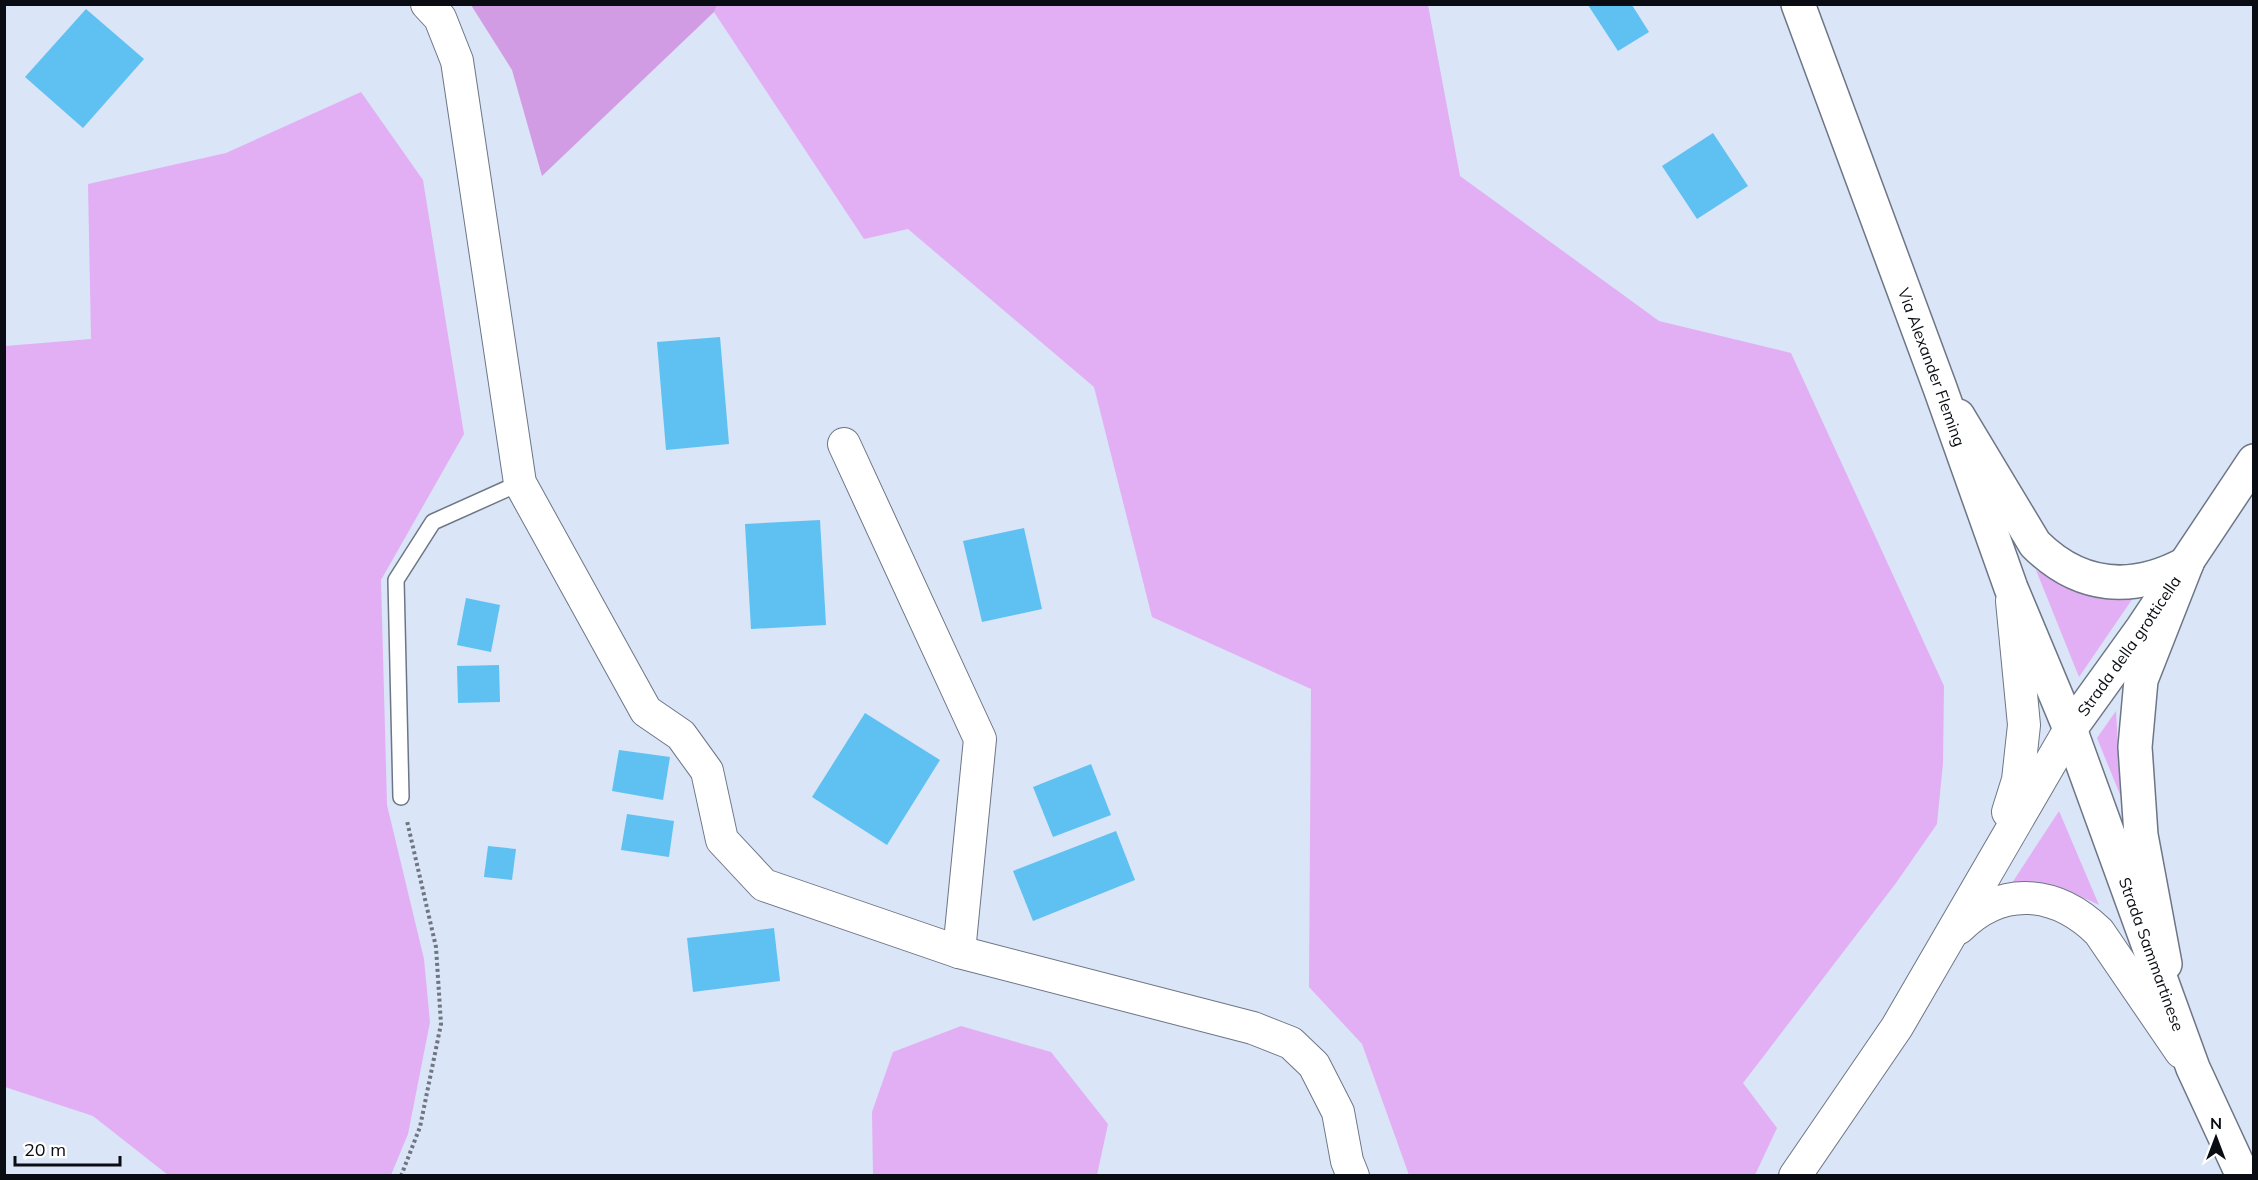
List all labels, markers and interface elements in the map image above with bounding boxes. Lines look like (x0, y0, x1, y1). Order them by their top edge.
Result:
street label: Via Alexander Fleming (1894, 285, 1970, 449)
street label: Strada della grotticella (2073, 572, 2185, 720)
street label: Strada Sammartinese (2115, 875, 2189, 1034)
north arrow (2186, 1108, 2246, 1168)
text: N (2210, 1113, 2222, 1133)
scale bar (15, 1129, 120, 1167)
text: 20 m (24, 1138, 66, 1161)

